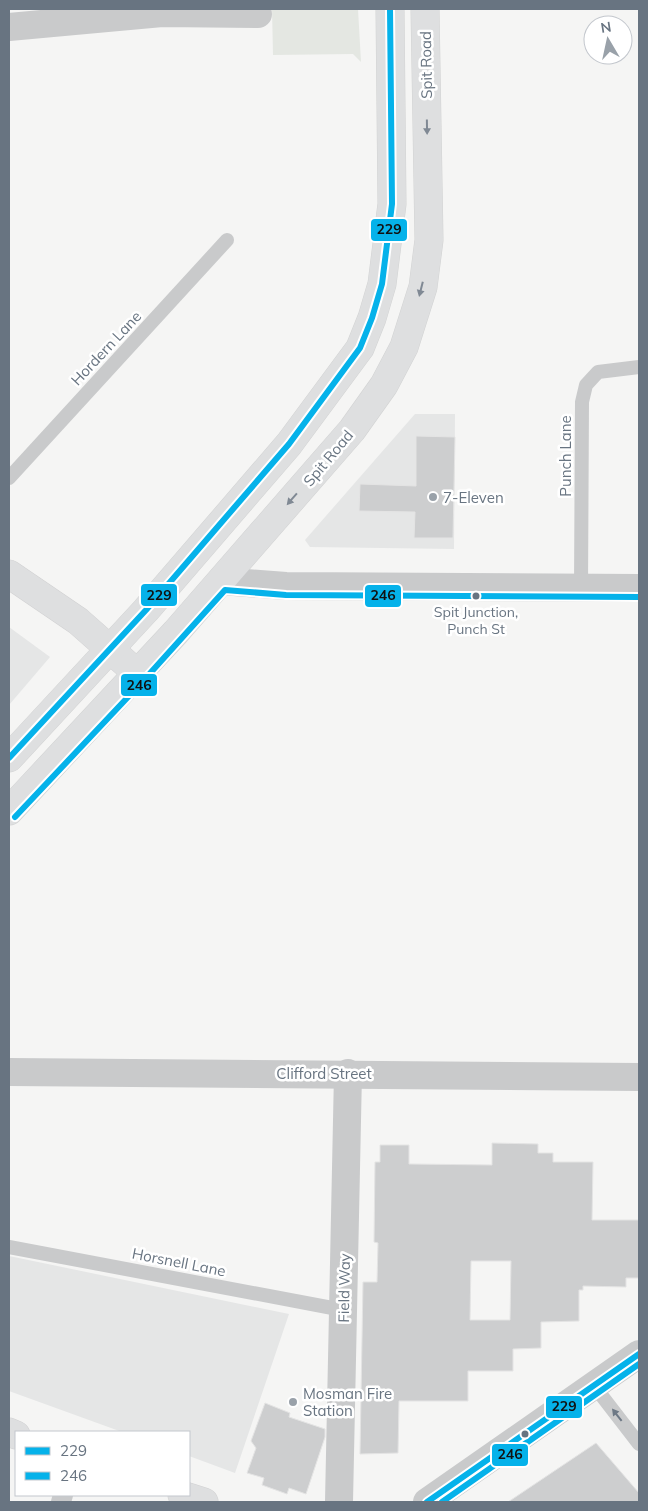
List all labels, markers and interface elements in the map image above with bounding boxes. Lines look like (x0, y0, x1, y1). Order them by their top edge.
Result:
north arrow (583, 15, 633, 65)
text: N (599, 17, 613, 37)
street label: Spit Road (416, 31, 436, 99)
one-way arrow (423, 120, 431, 136)
line badge: 229 (370, 218, 408, 242)
text: 229 (376, 220, 402, 238)
one-way arrow (417, 282, 425, 297)
street label: Hordern Lane (67, 307, 145, 389)
street label: Punch Lane (556, 415, 575, 497)
street label: Spit Road (299, 426, 357, 490)
place label: 7-Eleven (443, 488, 504, 507)
marker: 7-Eleven (427, 491, 439, 503)
one-way arrow (287, 493, 298, 506)
line badge: 229 (140, 583, 178, 607)
line badge: 246 (364, 584, 402, 608)
text: 229 (146, 586, 172, 604)
text: 246 (370, 586, 396, 604)
marker: Spit Junction, Punch St (471, 591, 481, 601)
place label: Spit Junction, Punch St (434, 603, 518, 638)
line badge: 246 (120, 673, 158, 697)
text: 246 (126, 676, 152, 694)
street label: Clifford Street (276, 1064, 372, 1083)
street label: Horsnell Lane (131, 1244, 227, 1280)
street label: Field Way (334, 1253, 354, 1323)
place label: Mosman Fire Station (303, 1384, 392, 1420)
line badge: 229 (545, 1395, 583, 1419)
marker: Mosman Fire Station (287, 1396, 299, 1408)
text: 229 (551, 1397, 577, 1415)
one-way arrow (611, 1409, 622, 1422)
unlabelled marker (520, 1429, 530, 1439)
legend (15, 1431, 190, 1496)
text: 229 (60, 1441, 87, 1460)
line badge: 246 (491, 1443, 529, 1467)
text: 246 (497, 1445, 523, 1463)
text: 246 (60, 1466, 87, 1485)

